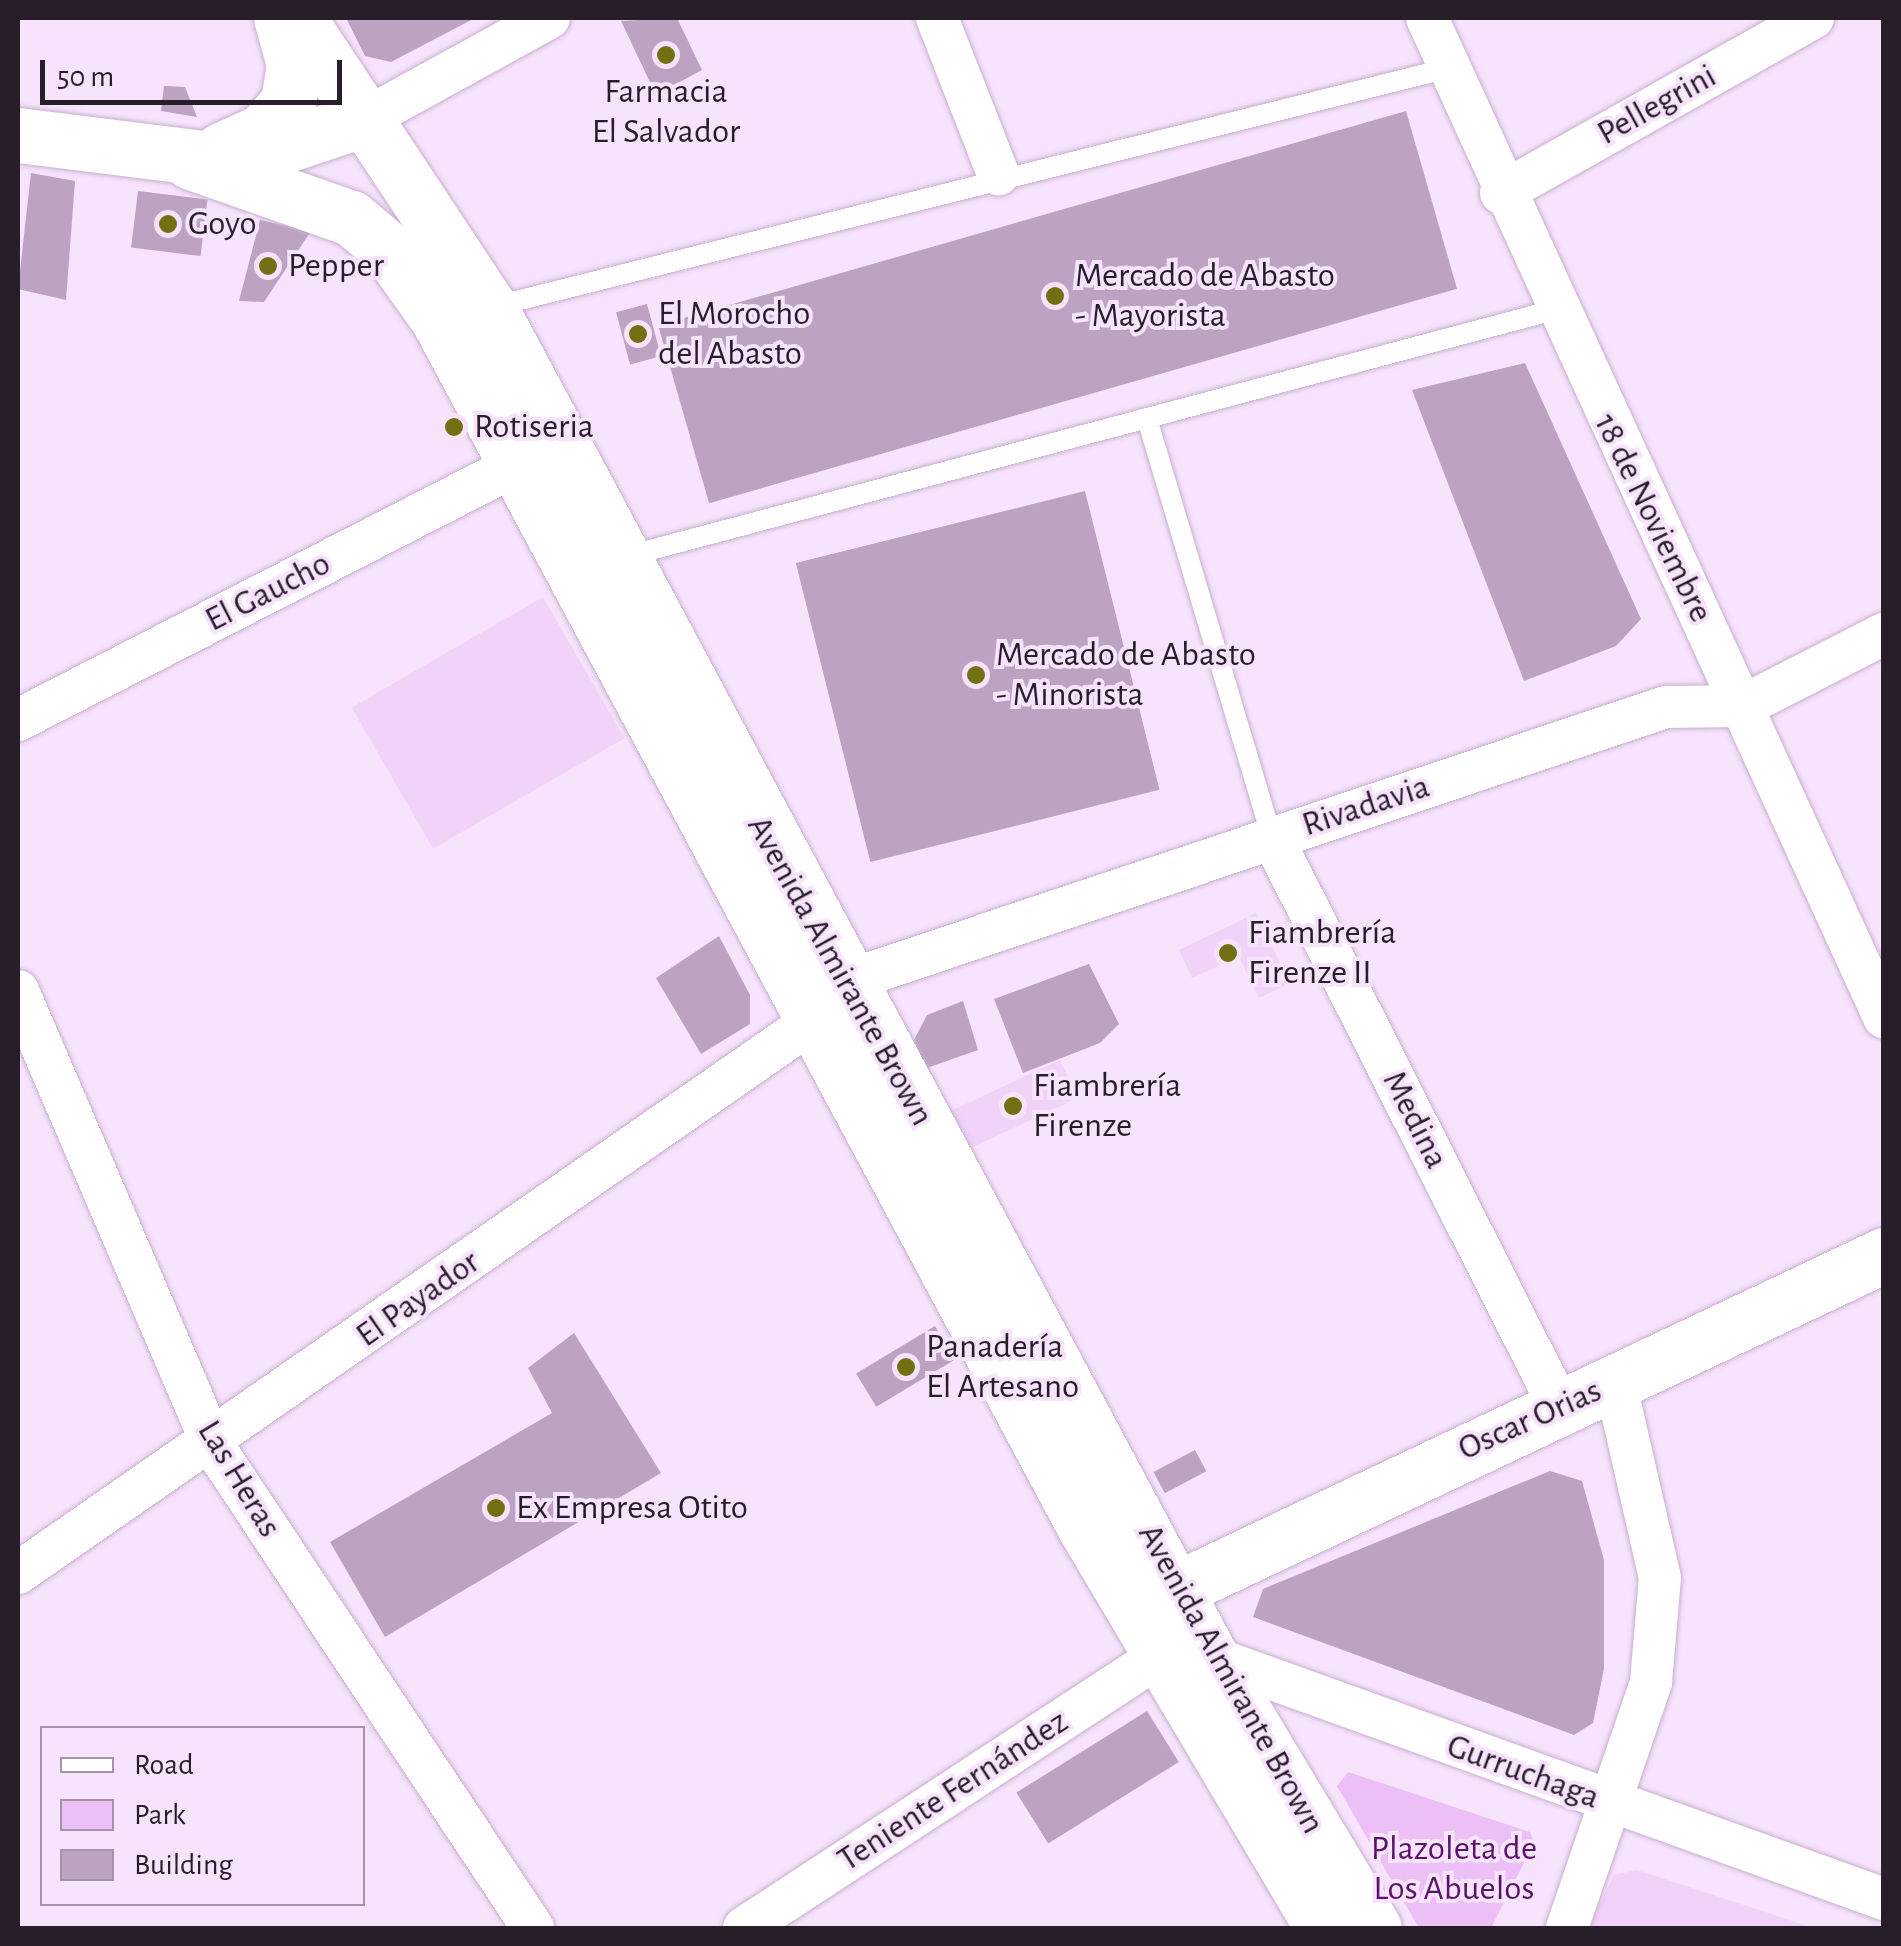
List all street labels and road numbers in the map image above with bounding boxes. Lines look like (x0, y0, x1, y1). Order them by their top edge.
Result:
street label: Pellegrini (1590, 55, 1724, 155)
street label: 18 de Noviembre (1584, 407, 1722, 629)
street label: El Gaucho (198, 543, 338, 641)
street label: Rivadavia (1297, 766, 1435, 846)
street label: Avenida Almirante Brown (737, 809, 943, 1133)
street label: Medina (1373, 1064, 1457, 1176)
street label: El Payador (348, 1241, 488, 1357)
street label: Oscar Orias (1452, 1370, 1608, 1470)
street label: Las Heras (188, 1413, 290, 1545)
street label: Avenida Almirante Brown (1128, 1517, 1334, 1841)
street label: Teniente Fernández (830, 1701, 1076, 1881)
street label: Gurruchaga (1441, 1725, 1605, 1819)

